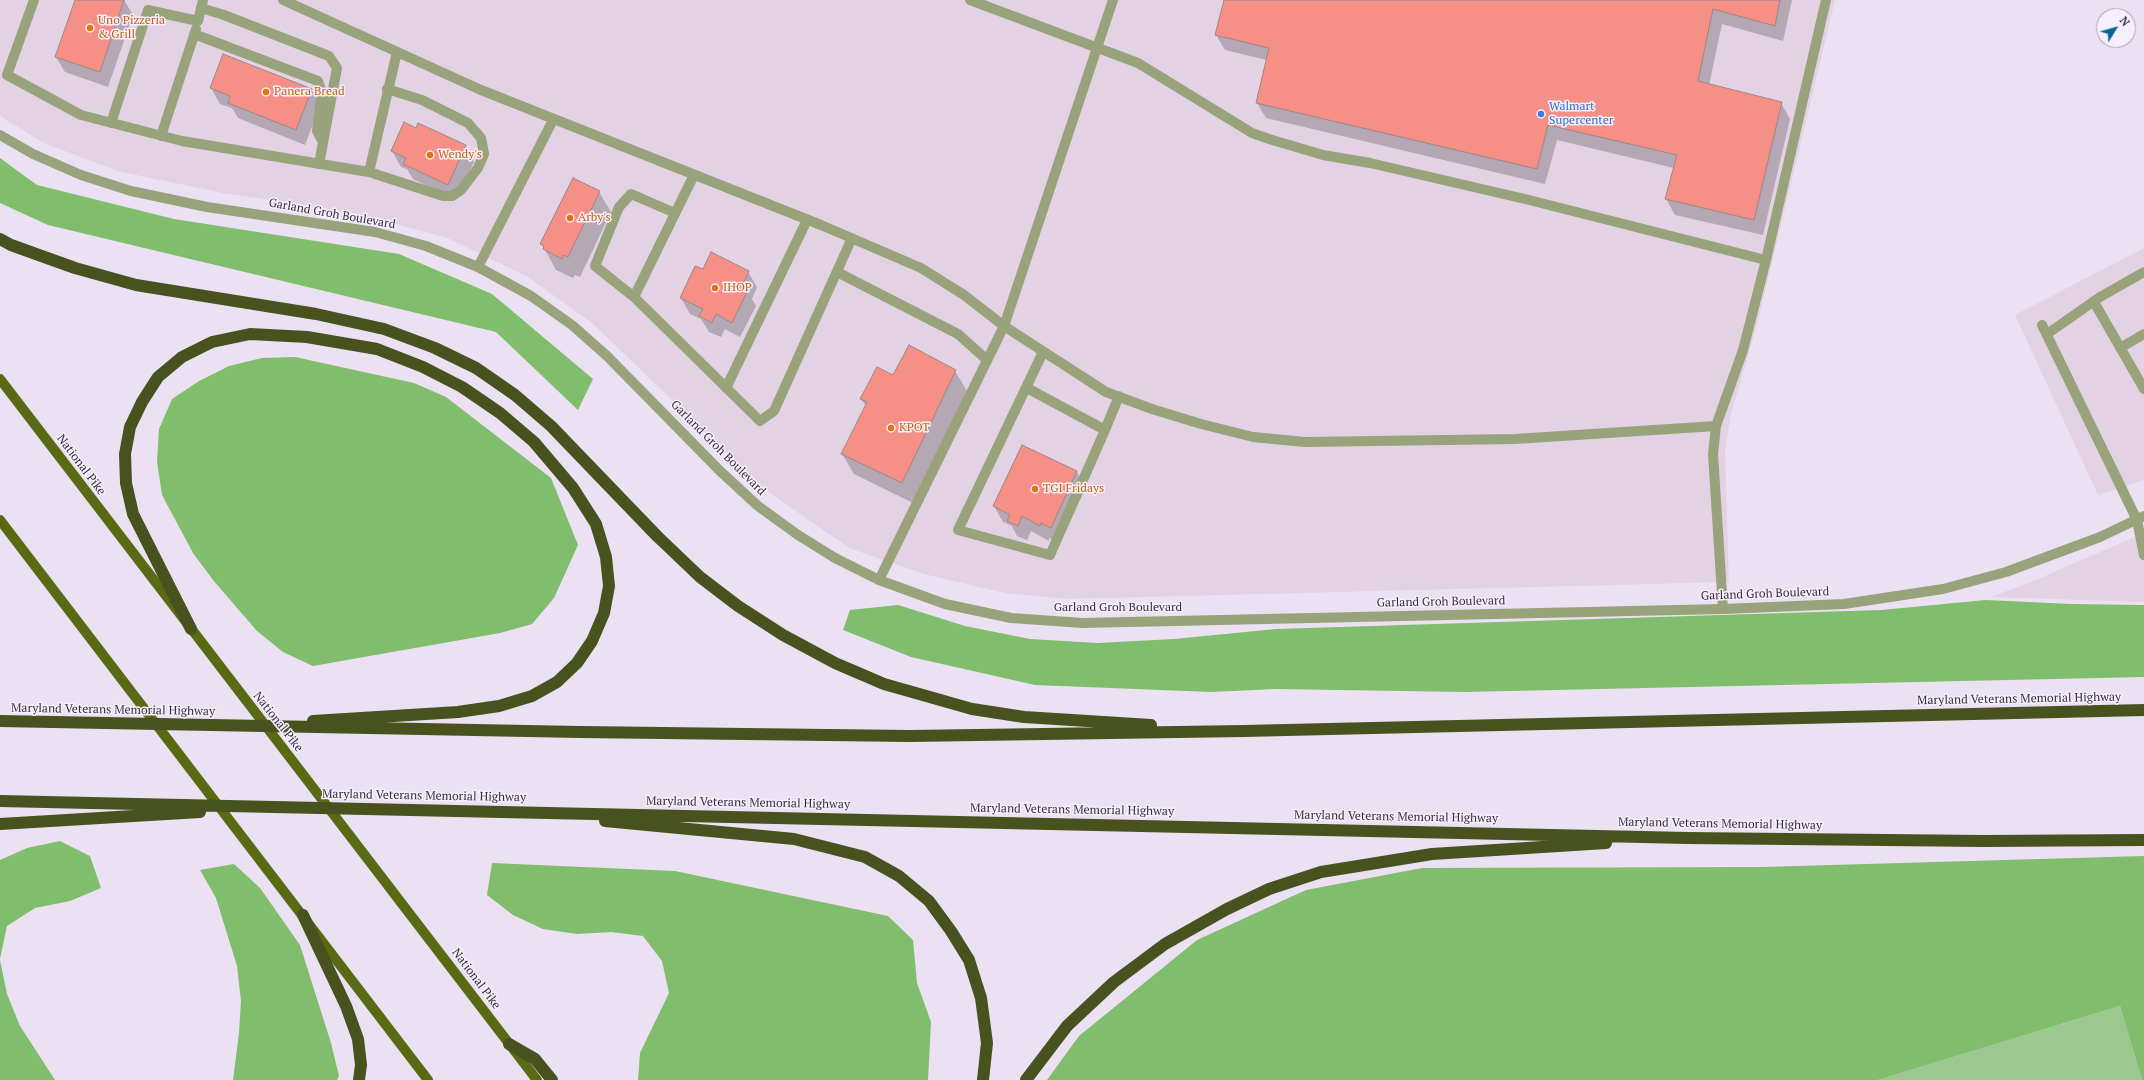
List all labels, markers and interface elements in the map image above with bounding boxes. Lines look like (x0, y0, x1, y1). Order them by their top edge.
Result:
north arrow (2096, 8, 2136, 48)
place label: Uno Pizzeria & Grill (98, 14, 165, 42)
text: N (2117, 14, 2133, 29)
marker: Uno Pizzeria & Grill (85, 23, 95, 33)
place label: Panera Bread (274, 85, 345, 99)
marker: Panera Bread (261, 87, 271, 97)
place label: Walmart Supercenter (1549, 100, 1613, 128)
marker: Walmart Supercenter (1536, 109, 1546, 119)
place label: Wendy's (438, 148, 482, 162)
marker: Wendy's (425, 150, 435, 160)
street label: Garland Groh Boulevard (267, 196, 397, 232)
place label: Arby's (578, 211, 611, 225)
marker: Arby's (565, 213, 575, 223)
place label: IHOP (723, 281, 752, 295)
marker: IHOP (710, 283, 720, 293)
street label: Garland Groh Boulevard (667, 397, 769, 499)
place label: KPOT (899, 421, 930, 435)
marker: KPOT (886, 423, 896, 433)
street label: National Pike (54, 432, 108, 498)
place label: TGI Fridays (1043, 482, 1104, 496)
marker: TGI Fridays (1030, 484, 1040, 494)
street label: Garland Groh Boulevard (1701, 585, 1829, 603)
street label: Garland Groh Boulevard (1377, 594, 1505, 610)
street label: Garland Groh Boulevard (1054, 601, 1182, 615)
street label: National Pike (250, 689, 306, 755)
street label: Maryland Veterans Memorial Highway (1917, 690, 2121, 708)
street label: Maryland Veterans Memorial Highway (11, 701, 215, 719)
street label: Maryland Veterans Memorial Highway (322, 787, 526, 805)
street label: Maryland Veterans Memorial Highway (646, 794, 850, 812)
street label: Maryland Veterans Memorial Highway (970, 801, 1174, 819)
street label: Maryland Veterans Memorial Highway (1294, 808, 1498, 826)
street label: Maryland Veterans Memorial Highway (1618, 815, 1822, 833)
street label: National Pike (449, 946, 503, 1012)

